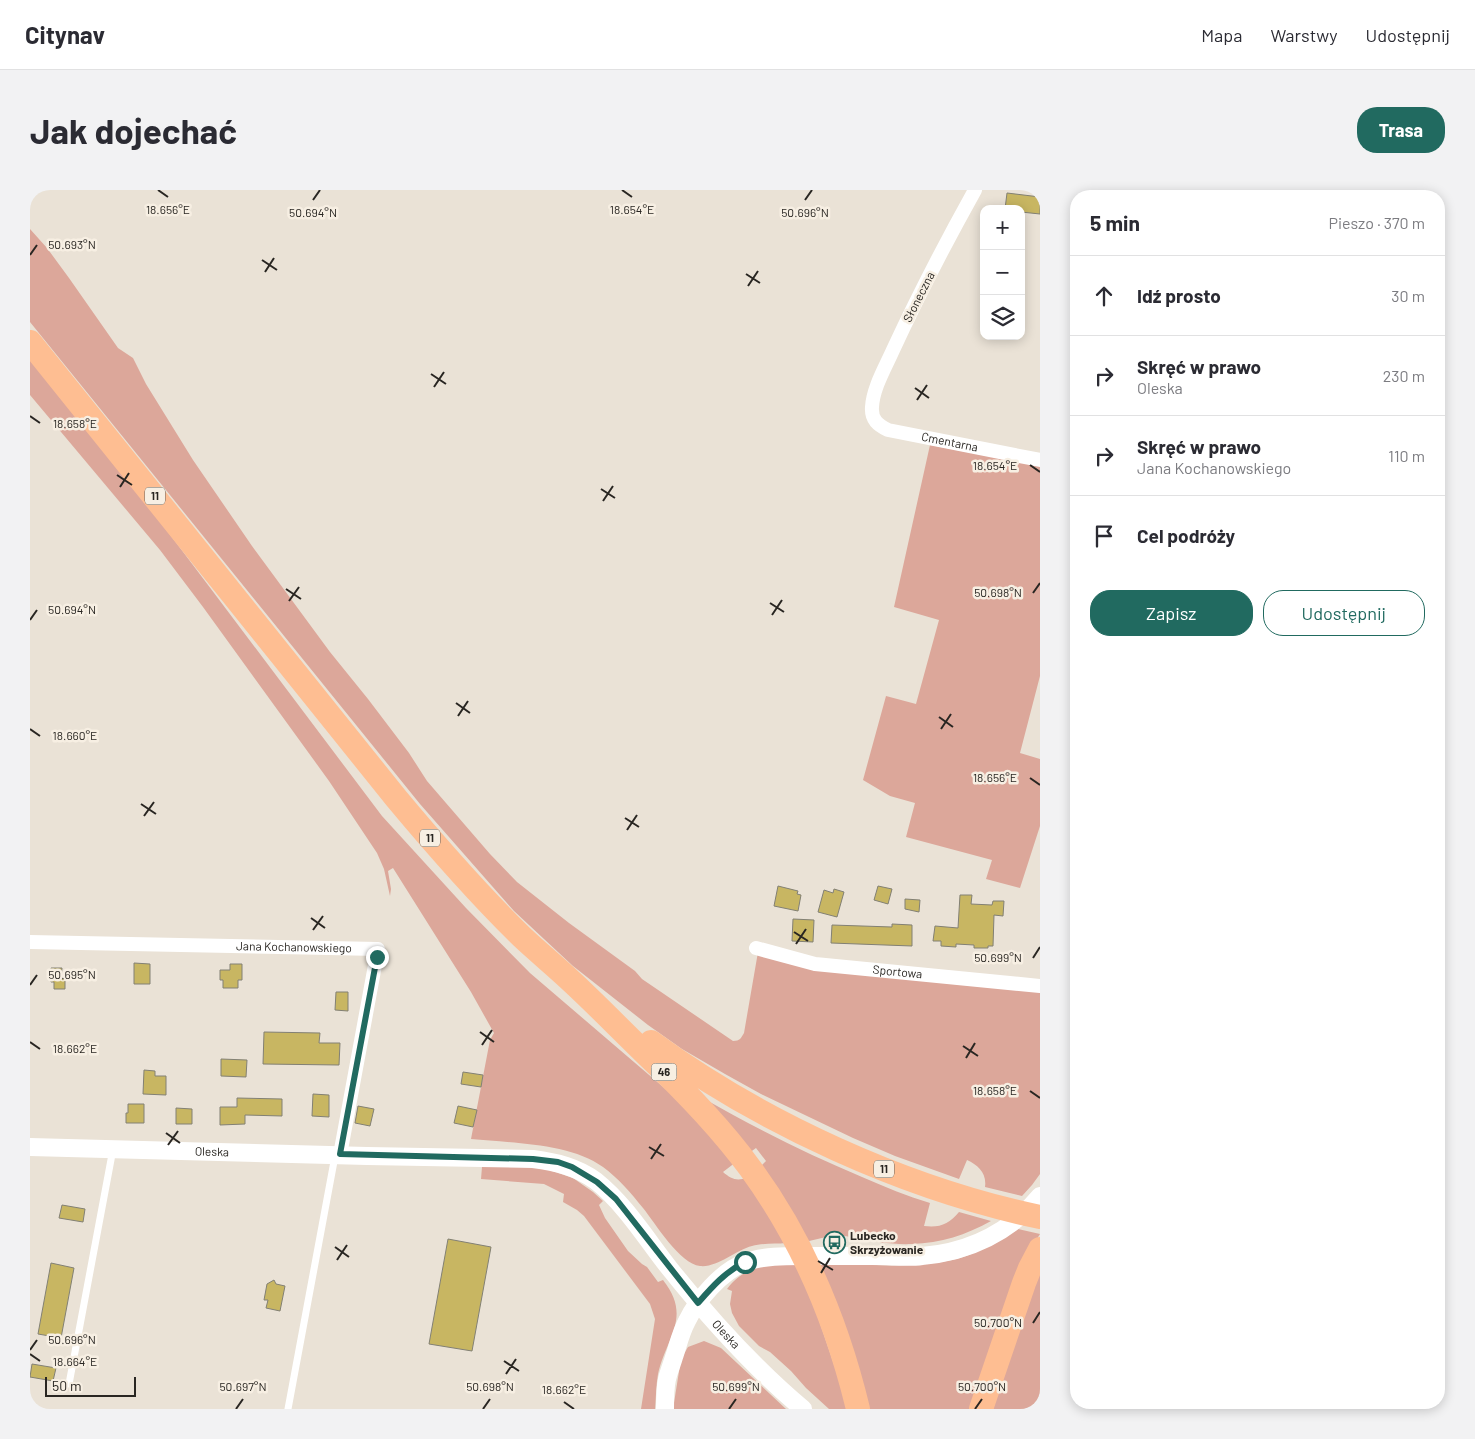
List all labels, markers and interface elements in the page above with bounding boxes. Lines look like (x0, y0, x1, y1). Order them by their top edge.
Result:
text: Citynav (25, 20, 105, 49)
text: Mapa (1201, 24, 1242, 46)
text: Warstwy (1270, 24, 1338, 46)
text: Udostępnij (1366, 24, 1450, 46)
button: Trasa (1357, 107, 1445, 153)
text: Jak dojechać (30, 109, 237, 151)
text: 18.656°E (146, 202, 190, 216)
text: 18.654°E (610, 202, 654, 216)
text: 50.694°N (289, 205, 337, 219)
text: 50.696°N (781, 205, 829, 219)
map controls (980, 205, 1025, 340)
button: + (980, 205, 1025, 250)
text: 5 min (1090, 210, 1140, 235)
text: Pieszo · 370 m (1328, 213, 1425, 232)
text: 50.693°N (48, 237, 96, 251)
button: − (980, 250, 1025, 295)
street label: Słoneczna (899, 269, 937, 324)
icon: ahead (1090, 282, 1118, 310)
text: Idź prosto (1137, 284, 1221, 307)
text: 30 m (1391, 286, 1425, 305)
button: layers (980, 295, 1025, 340)
text: Skręć w prawo (1137, 355, 1261, 378)
icon: right (1090, 362, 1118, 390)
text: 230 m (1383, 366, 1425, 385)
text: Oleska (1137, 378, 1183, 397)
text: 18.658°E (53, 416, 97, 430)
street label: Cmentarna (920, 429, 979, 454)
text: Skręć w prawo (1137, 435, 1261, 458)
icon: right (1090, 442, 1118, 470)
text: 110 m (1388, 446, 1425, 465)
text: 18.654°E (973, 458, 1017, 472)
text: Jana Kochanowskiego (1137, 458, 1291, 477)
road number: 11 (145, 488, 165, 504)
icon: arrive (1090, 522, 1118, 550)
text: Cel podróży (1137, 524, 1235, 547)
text: 50.698°N (974, 585, 1022, 599)
button: Zapisz (1090, 590, 1253, 636)
button: Udostępnij (1263, 590, 1425, 636)
text: 50.694°N (48, 602, 96, 616)
text: 18.660°E (53, 728, 97, 742)
text: 18.656°E (973, 770, 1017, 784)
road number: 11 (420, 830, 440, 846)
street label: Jana Kochanowskiego (236, 938, 352, 954)
route end (366, 946, 389, 969)
text: 50.699°N (974, 950, 1022, 964)
street label: Sportowa (872, 962, 923, 980)
text: 50.695°N (48, 967, 96, 981)
text: 18.662°E (53, 1041, 97, 1055)
road number: 46 (652, 1064, 676, 1080)
text: 18.658°E (973, 1083, 1017, 1097)
street label: Oleska (195, 1143, 229, 1158)
road number: 11 (874, 1161, 894, 1178)
place label: Lubecko Skrzyżowanie (850, 1228, 924, 1256)
bus stop icon: Lubecko Skrzyżowanie (822, 1231, 846, 1255)
route start (734, 1251, 757, 1274)
text: 50.700°N (974, 1315, 1022, 1329)
street label: Oleska (710, 1316, 743, 1351)
text: 50.696°N (48, 1332, 96, 1346)
text: 18.664°E (53, 1354, 97, 1368)
scale bar (45, 1374, 136, 1397)
text: 50 m (52, 1377, 81, 1394)
text: 50.697°N (219, 1379, 267, 1393)
text: 50.698°N (466, 1379, 514, 1393)
text: 50.699°N (712, 1379, 760, 1393)
text: 50.700°N (958, 1379, 1006, 1393)
text: 18.662°E (542, 1382, 586, 1396)

